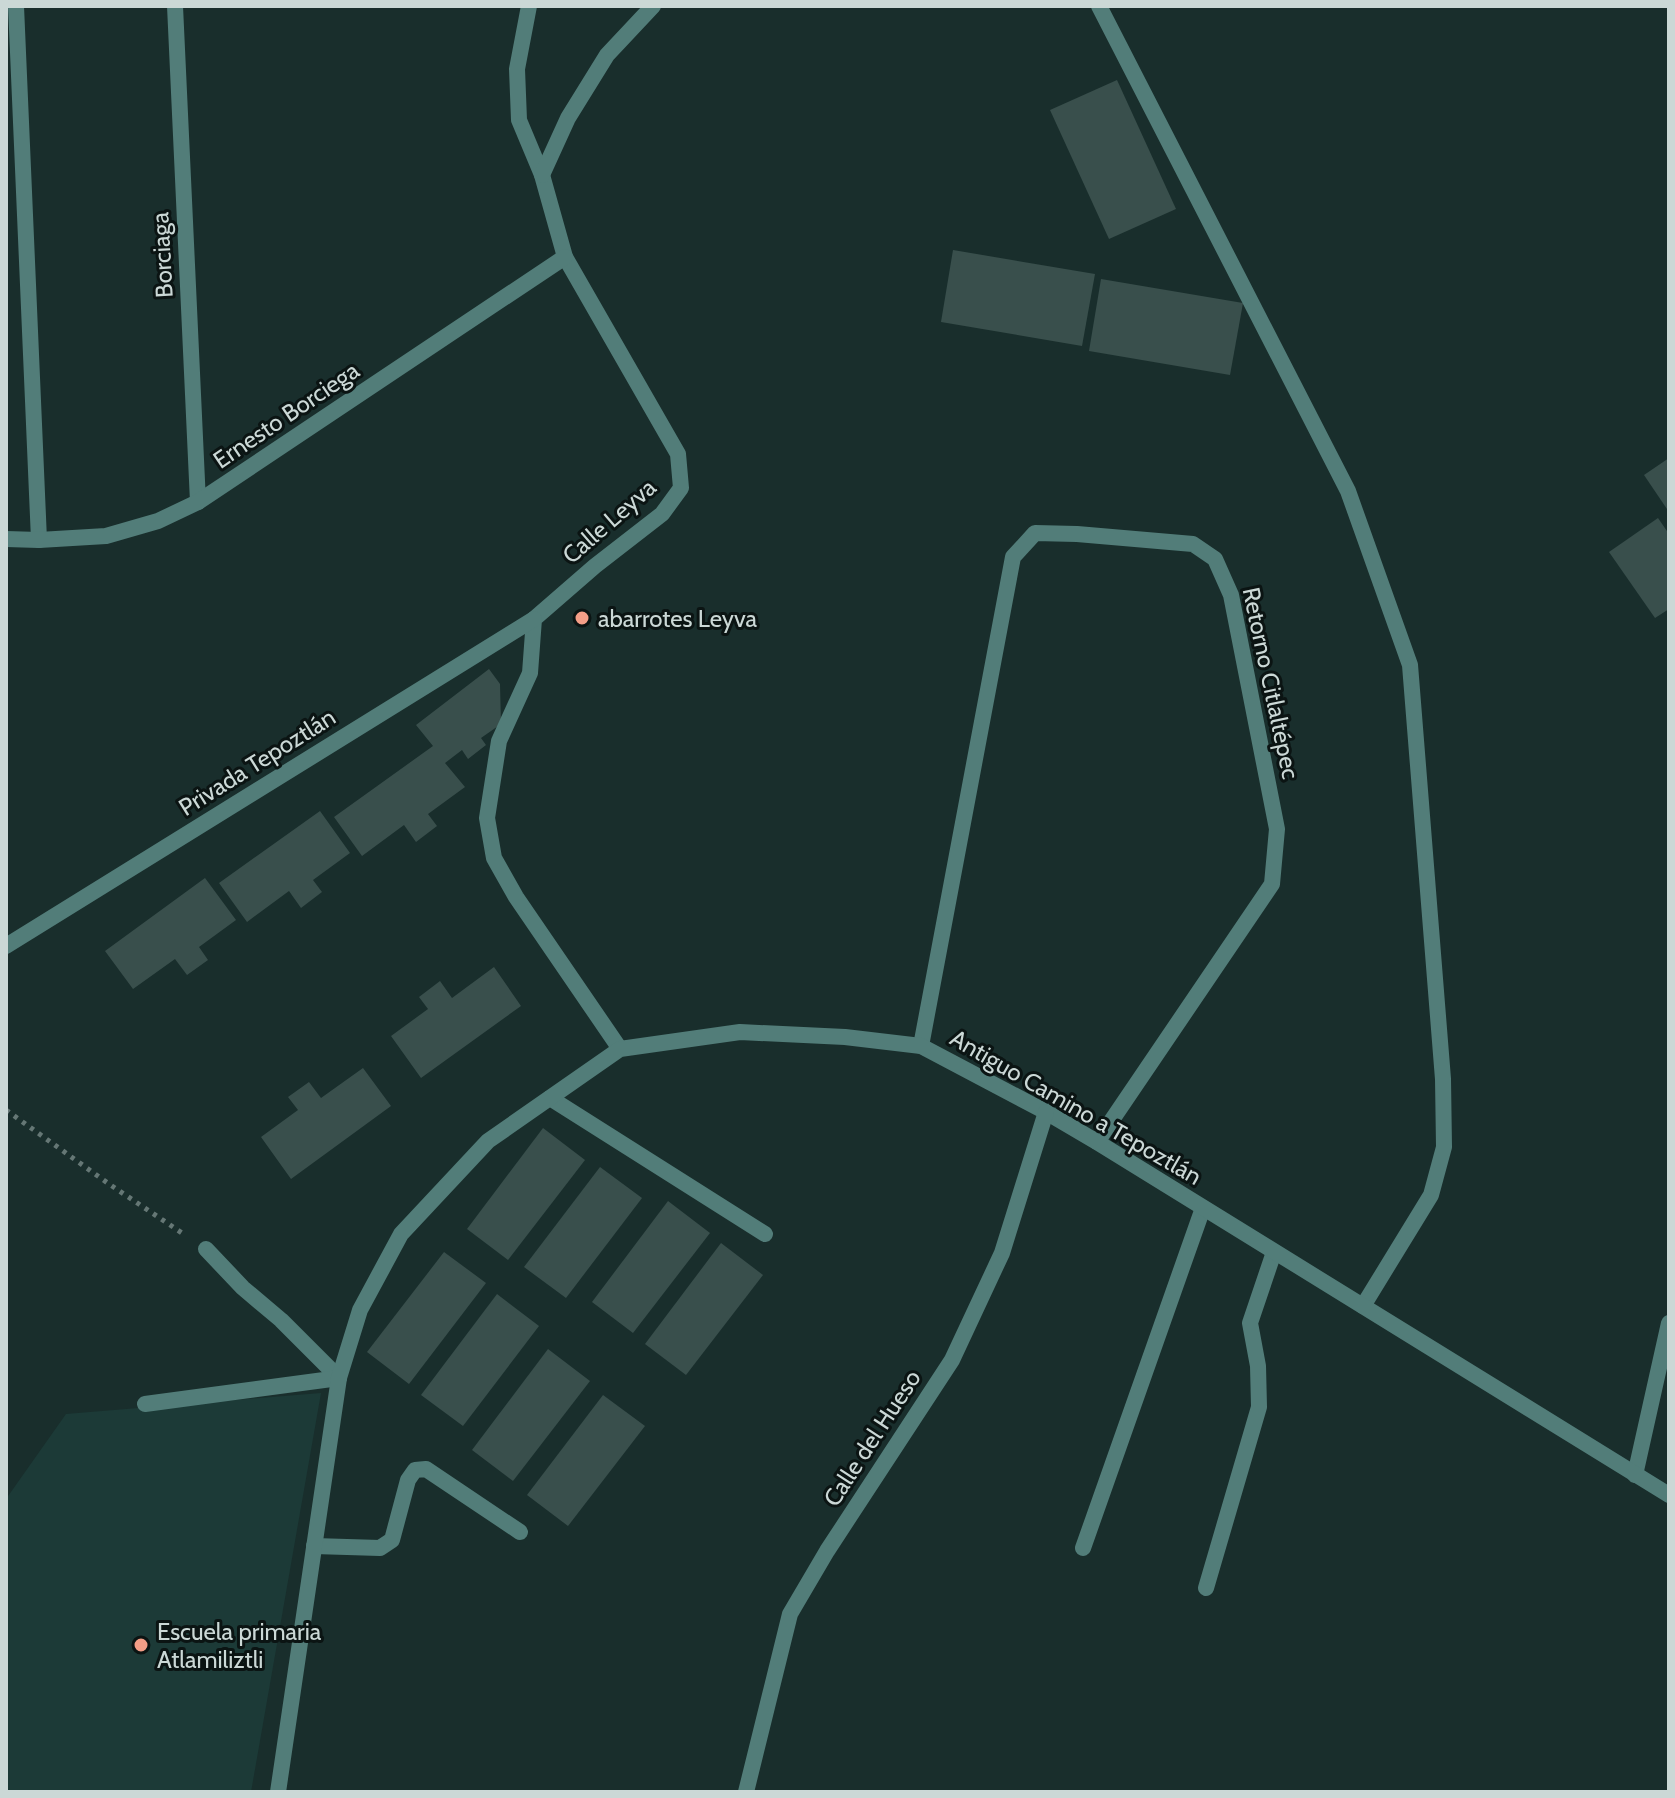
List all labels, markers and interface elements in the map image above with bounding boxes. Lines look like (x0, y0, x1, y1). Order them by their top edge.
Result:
street label: Borciaga (145, 211, 179, 299)
street label: Ernesto Borciega (208, 355, 365, 474)
street label: Calle Leyva (556, 472, 662, 569)
street label: Retorno Citlaltépec (1237, 584, 1306, 782)
place label: abarrotes Leyva (598, 604, 758, 633)
marker: abarrotes Leyva (573, 609, 591, 627)
street label: Privada Tepoztlán (173, 702, 341, 822)
street label: Antiguo Camino a Tepoztlán (945, 1023, 1207, 1191)
street label: Calle del Hueso (817, 1364, 927, 1512)
place label: Escuela primaria Atlamiliztli (157, 1617, 322, 1674)
marker: Escuela primaria Atlamiliztli (132, 1636, 150, 1654)

